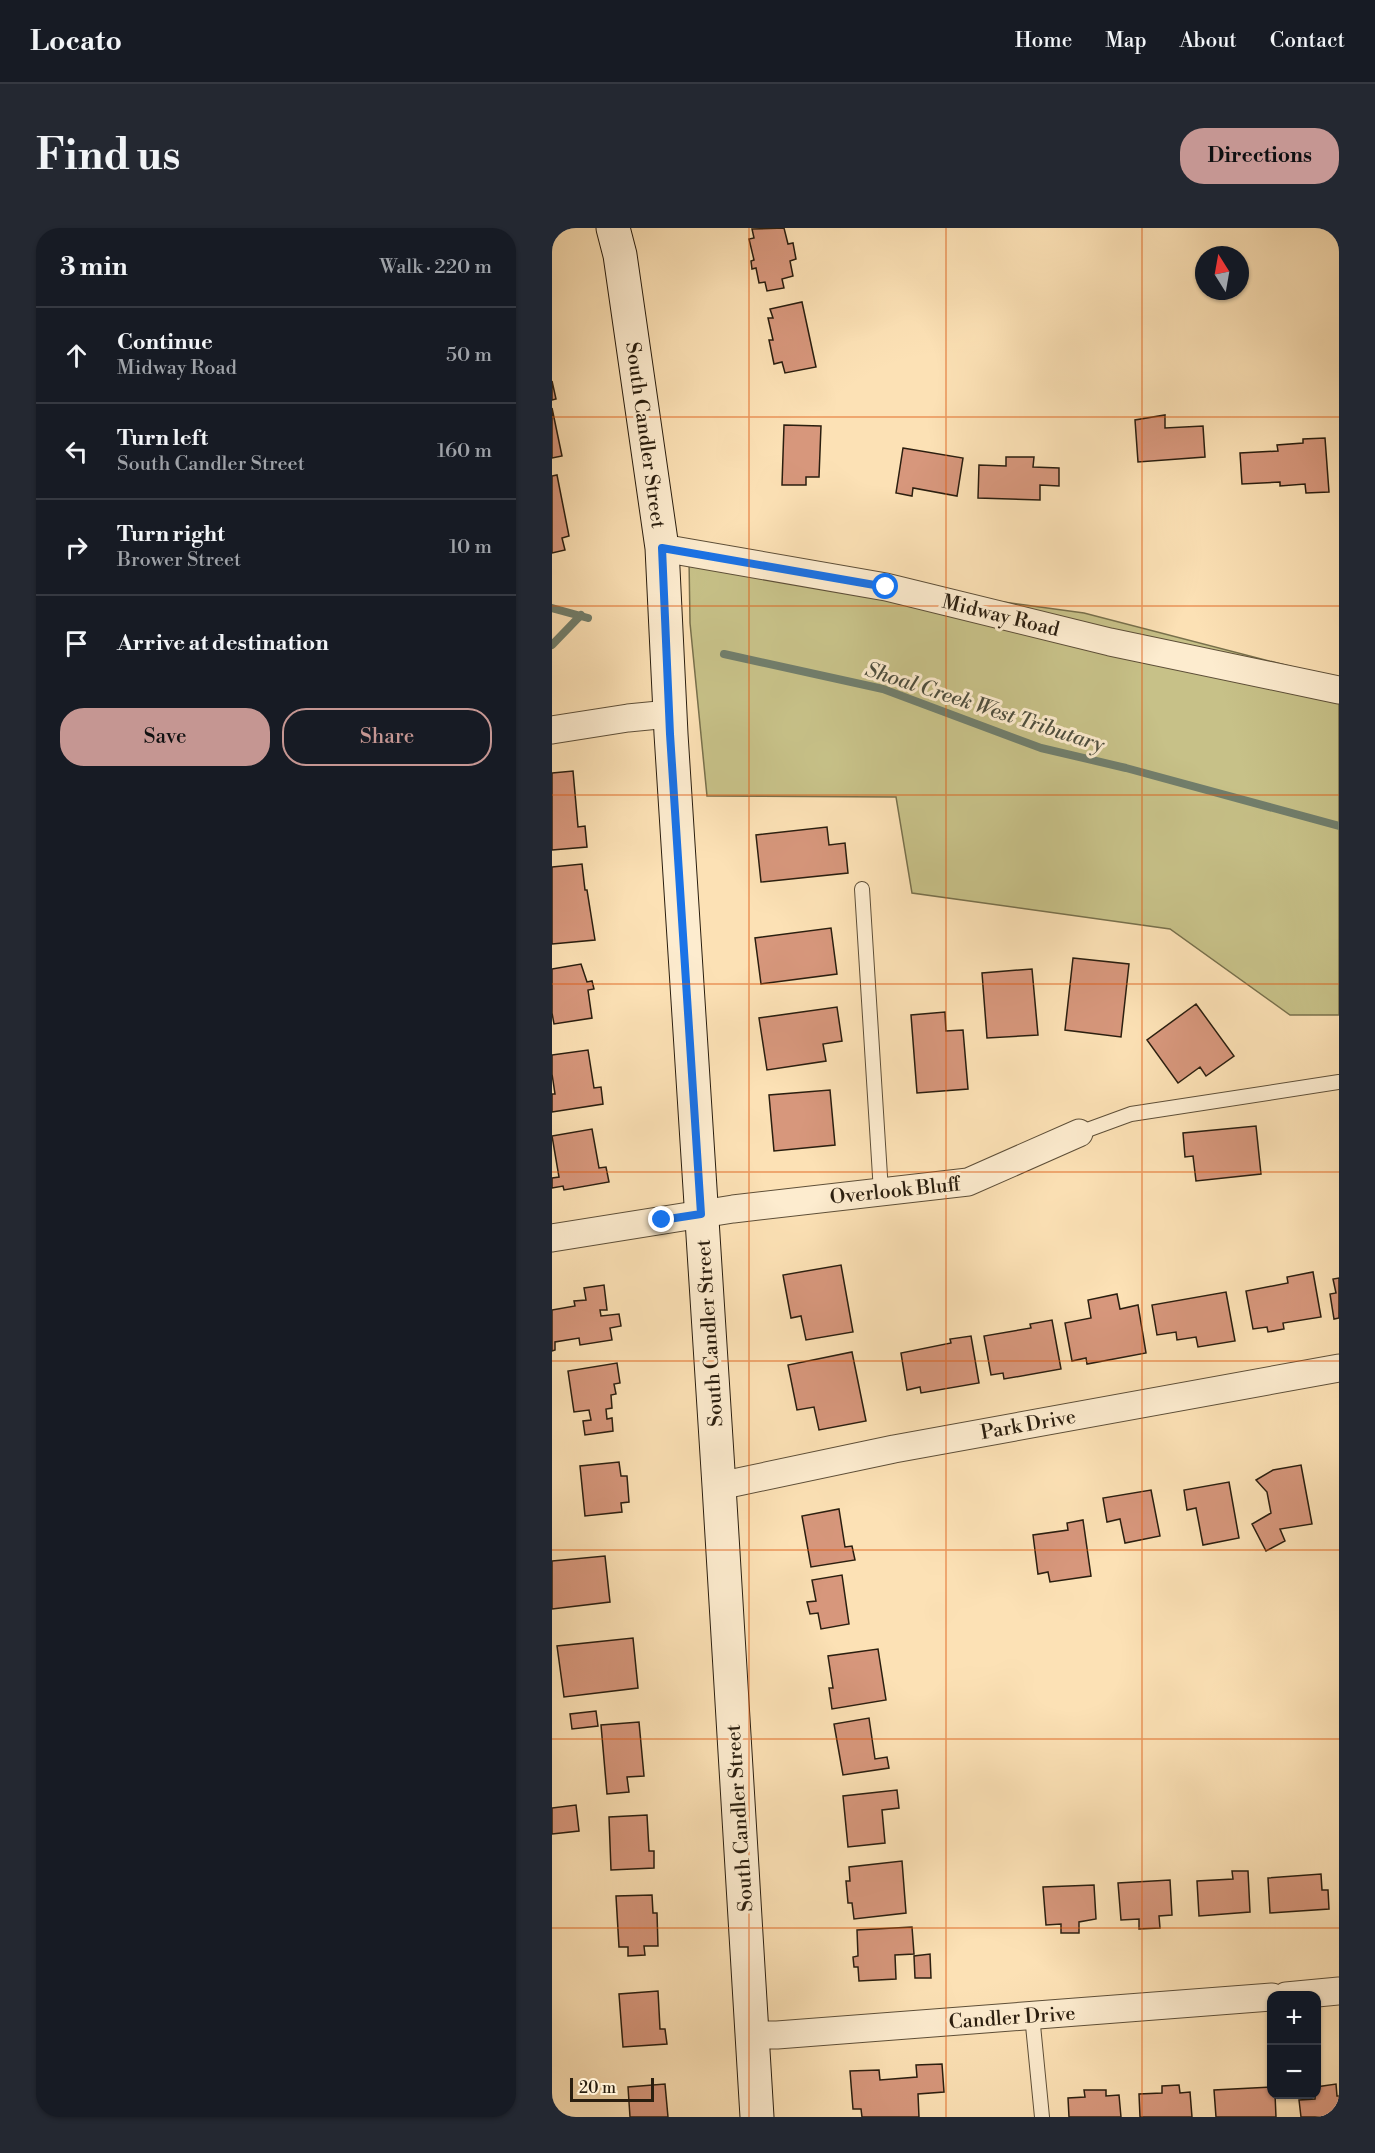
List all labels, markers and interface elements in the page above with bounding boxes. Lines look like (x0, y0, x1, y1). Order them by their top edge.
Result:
text: Locato (30, 24, 122, 59)
text: Home (1015, 28, 1072, 54)
text: Map (1105, 28, 1147, 54)
text: About (1180, 28, 1237, 54)
text: Contact (1270, 28, 1345, 54)
button: Directions (1180, 128, 1339, 184)
text: Find us (36, 130, 180, 183)
north arrow (1195, 246, 1249, 300)
text: 3 min (60, 251, 128, 283)
text: Walk · 220 m (379, 255, 492, 280)
text: Continue (117, 329, 213, 356)
icon: ahead (60, 339, 93, 372)
street label: South Candler Street (619, 341, 670, 530)
text: 50 m (446, 343, 492, 368)
text: Midway Road (117, 356, 237, 381)
text: Turn left (117, 425, 208, 452)
icon: left (60, 435, 93, 468)
text: 160 m (437, 439, 492, 464)
text: South Candler Street (117, 452, 305, 477)
text: Turn right (117, 521, 225, 548)
icon: right (60, 531, 93, 564)
text: 10 m (449, 535, 492, 560)
text: Brower Street (117, 548, 241, 573)
route start (872, 573, 898, 599)
street label: Midway Road (939, 590, 1062, 643)
icon: arrive (60, 627, 93, 660)
text: Arrive at destination (117, 630, 329, 657)
water label: Shoal Creek West Tributary (862, 657, 1108, 759)
button: Save (60, 708, 270, 766)
button: Share (282, 708, 492, 766)
street label: Overlook Bluff (829, 1172, 963, 1211)
route end (648, 1206, 674, 1232)
street label: South Candler Street (691, 1238, 730, 1427)
street label: Park Drive (979, 1405, 1078, 1446)
street label: South Candler Street (721, 1723, 760, 1912)
map controls (1267, 1991, 1321, 2099)
button: + (1267, 1991, 1321, 2045)
street label: Candler Drive (948, 2002, 1076, 2035)
button: − (1267, 2045, 1321, 2099)
scale bar (570, 2075, 654, 2102)
text: 20 m (579, 2078, 616, 2098)

